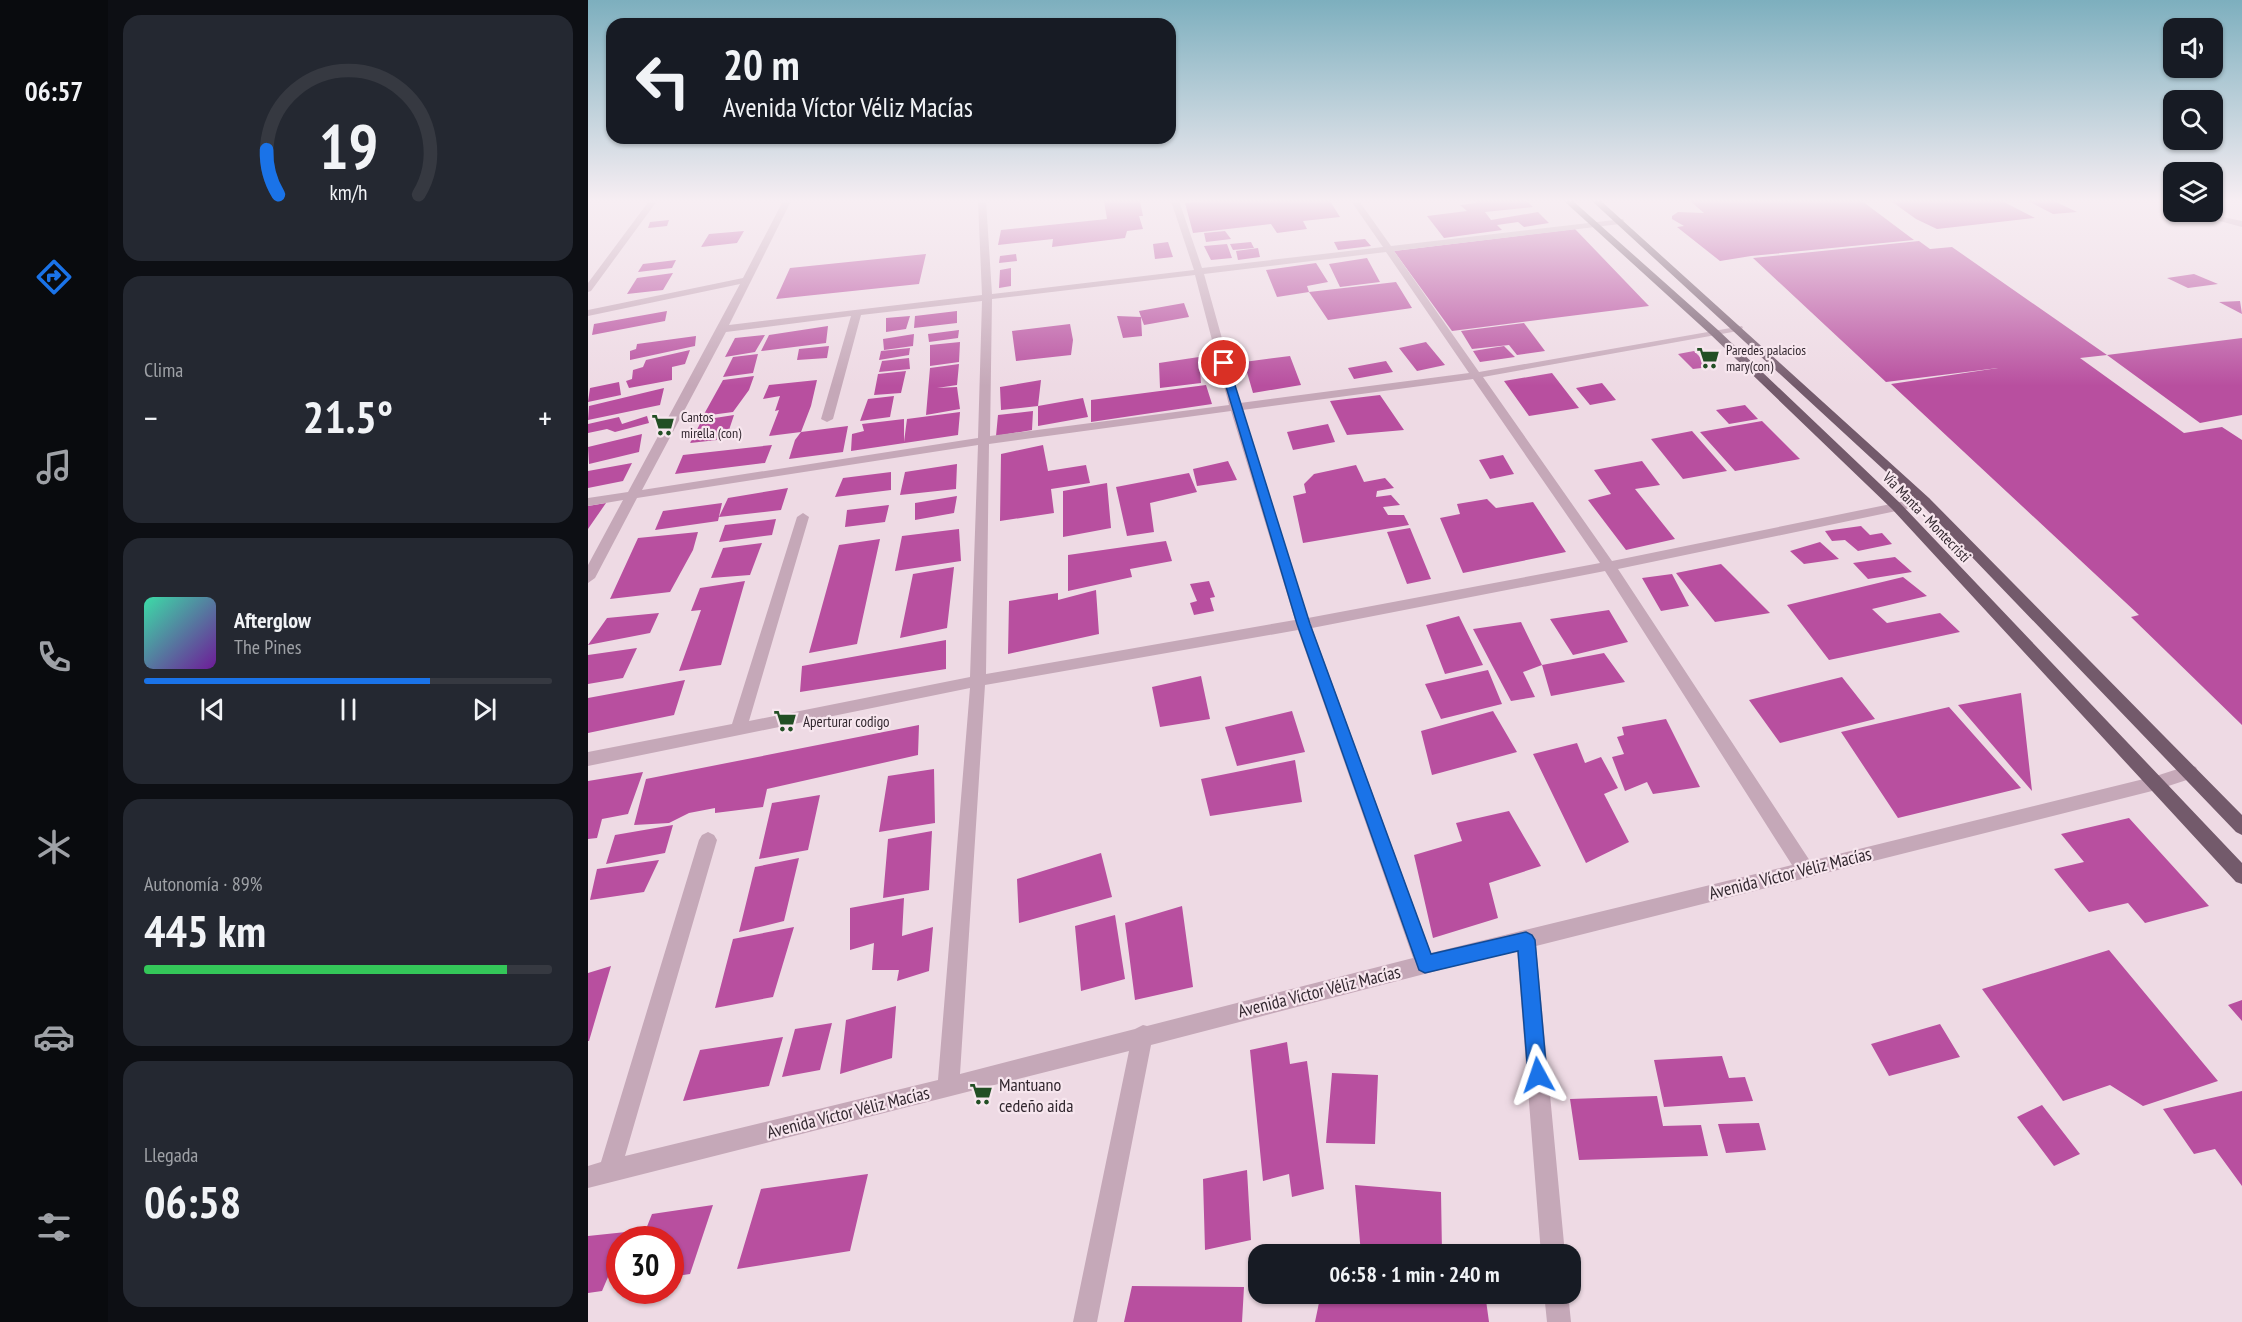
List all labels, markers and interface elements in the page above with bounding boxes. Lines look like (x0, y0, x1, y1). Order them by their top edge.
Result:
map controls (2163, 18, 2223, 222)
button: sound (2163, 18, 2223, 78)
text: 20 m (723, 37, 800, 92)
icon: left (624, 42, 702, 120)
text: 06:57 (25, 74, 83, 108)
text: Avenida Víctor Véliz Macías (723, 90, 973, 124)
button: search (2163, 90, 2223, 150)
text: 19 (318, 105, 378, 186)
button: layers (2163, 162, 2223, 222)
text: km/h (329, 179, 367, 207)
icon: directions (33, 256, 75, 298)
pin (1198, 337, 1249, 388)
place label: Paredes palacios mary(con) (1726, 341, 1806, 375)
supermarket icon: Paredes palacios mary(con) (1695, 345, 1721, 371)
icon: arrive (1207, 346, 1240, 379)
text: Clima (144, 357, 183, 383)
text: 21.5° (303, 387, 393, 445)
text: − (144, 396, 158, 439)
text: + (538, 396, 552, 439)
place label: Cantos mirella (con) (681, 408, 742, 442)
supermarket icon: Cantos mirella (con) (650, 412, 676, 438)
icon: music (33, 446, 75, 488)
street label: Vía Manta - Montecristi (1878, 467, 1975, 566)
text: Afterglow (234, 606, 311, 634)
text: The Pines (234, 634, 301, 660)
icon: phone (33, 636, 75, 678)
icon: previous (196, 693, 229, 726)
icon: pause (332, 693, 365, 726)
icon: next (468, 693, 501, 726)
supermarket icon: Aperturar codigo (772, 708, 798, 734)
place label: Aperturar codigo (803, 712, 890, 731)
icon: climate (33, 826, 75, 868)
street label: Avenida Víctor Véliz Macías (1706, 842, 1874, 904)
text: Autonomía · 89% (144, 871, 262, 897)
text: 445 km (144, 901, 266, 959)
street label: Avenida Víctor Véliz Macías (1235, 960, 1403, 1022)
icon: car (33, 1016, 75, 1058)
position arrow (1506, 1043, 1570, 1107)
place label: Mantuano cedeño aida (999, 1073, 1073, 1117)
street label: Avenida Víctor Véliz Macías (764, 1081, 932, 1143)
supermarket icon: Mantuano cedeño aida (968, 1081, 994, 1107)
text: Llegada (144, 1142, 198, 1168)
text: 06:58 (144, 1172, 241, 1230)
icon: filters (33, 1206, 75, 1248)
speed limit sign: 30 (606, 1226, 684, 1304)
text: 06:58 · 1 min · 240 m (1329, 1260, 1500, 1288)

